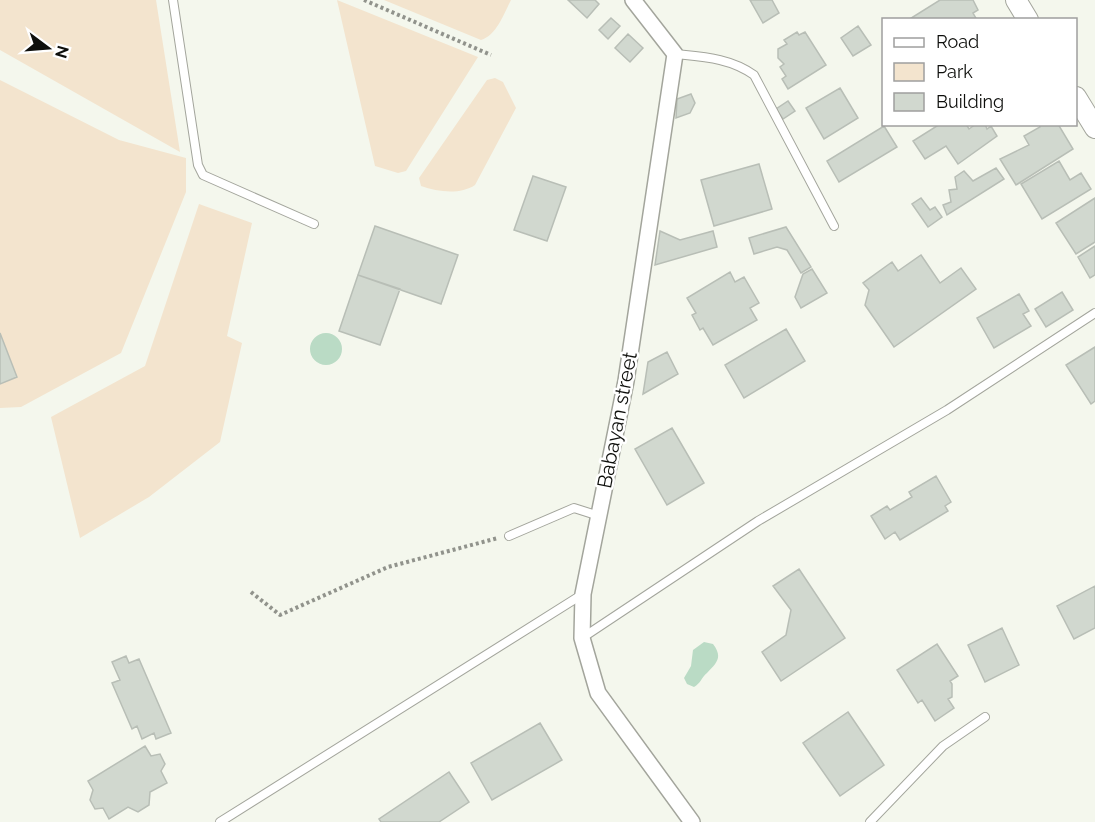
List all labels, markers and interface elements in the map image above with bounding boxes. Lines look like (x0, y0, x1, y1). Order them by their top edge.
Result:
north arrow (18, 18, 78, 78)
legend (882, 18, 1077, 126)
text: Road (936, 31, 979, 52)
text: N (51, 44, 73, 60)
text: Park (936, 61, 973, 82)
text: Building (936, 91, 1004, 112)
street label: Babayan street (592, 349, 642, 490)

